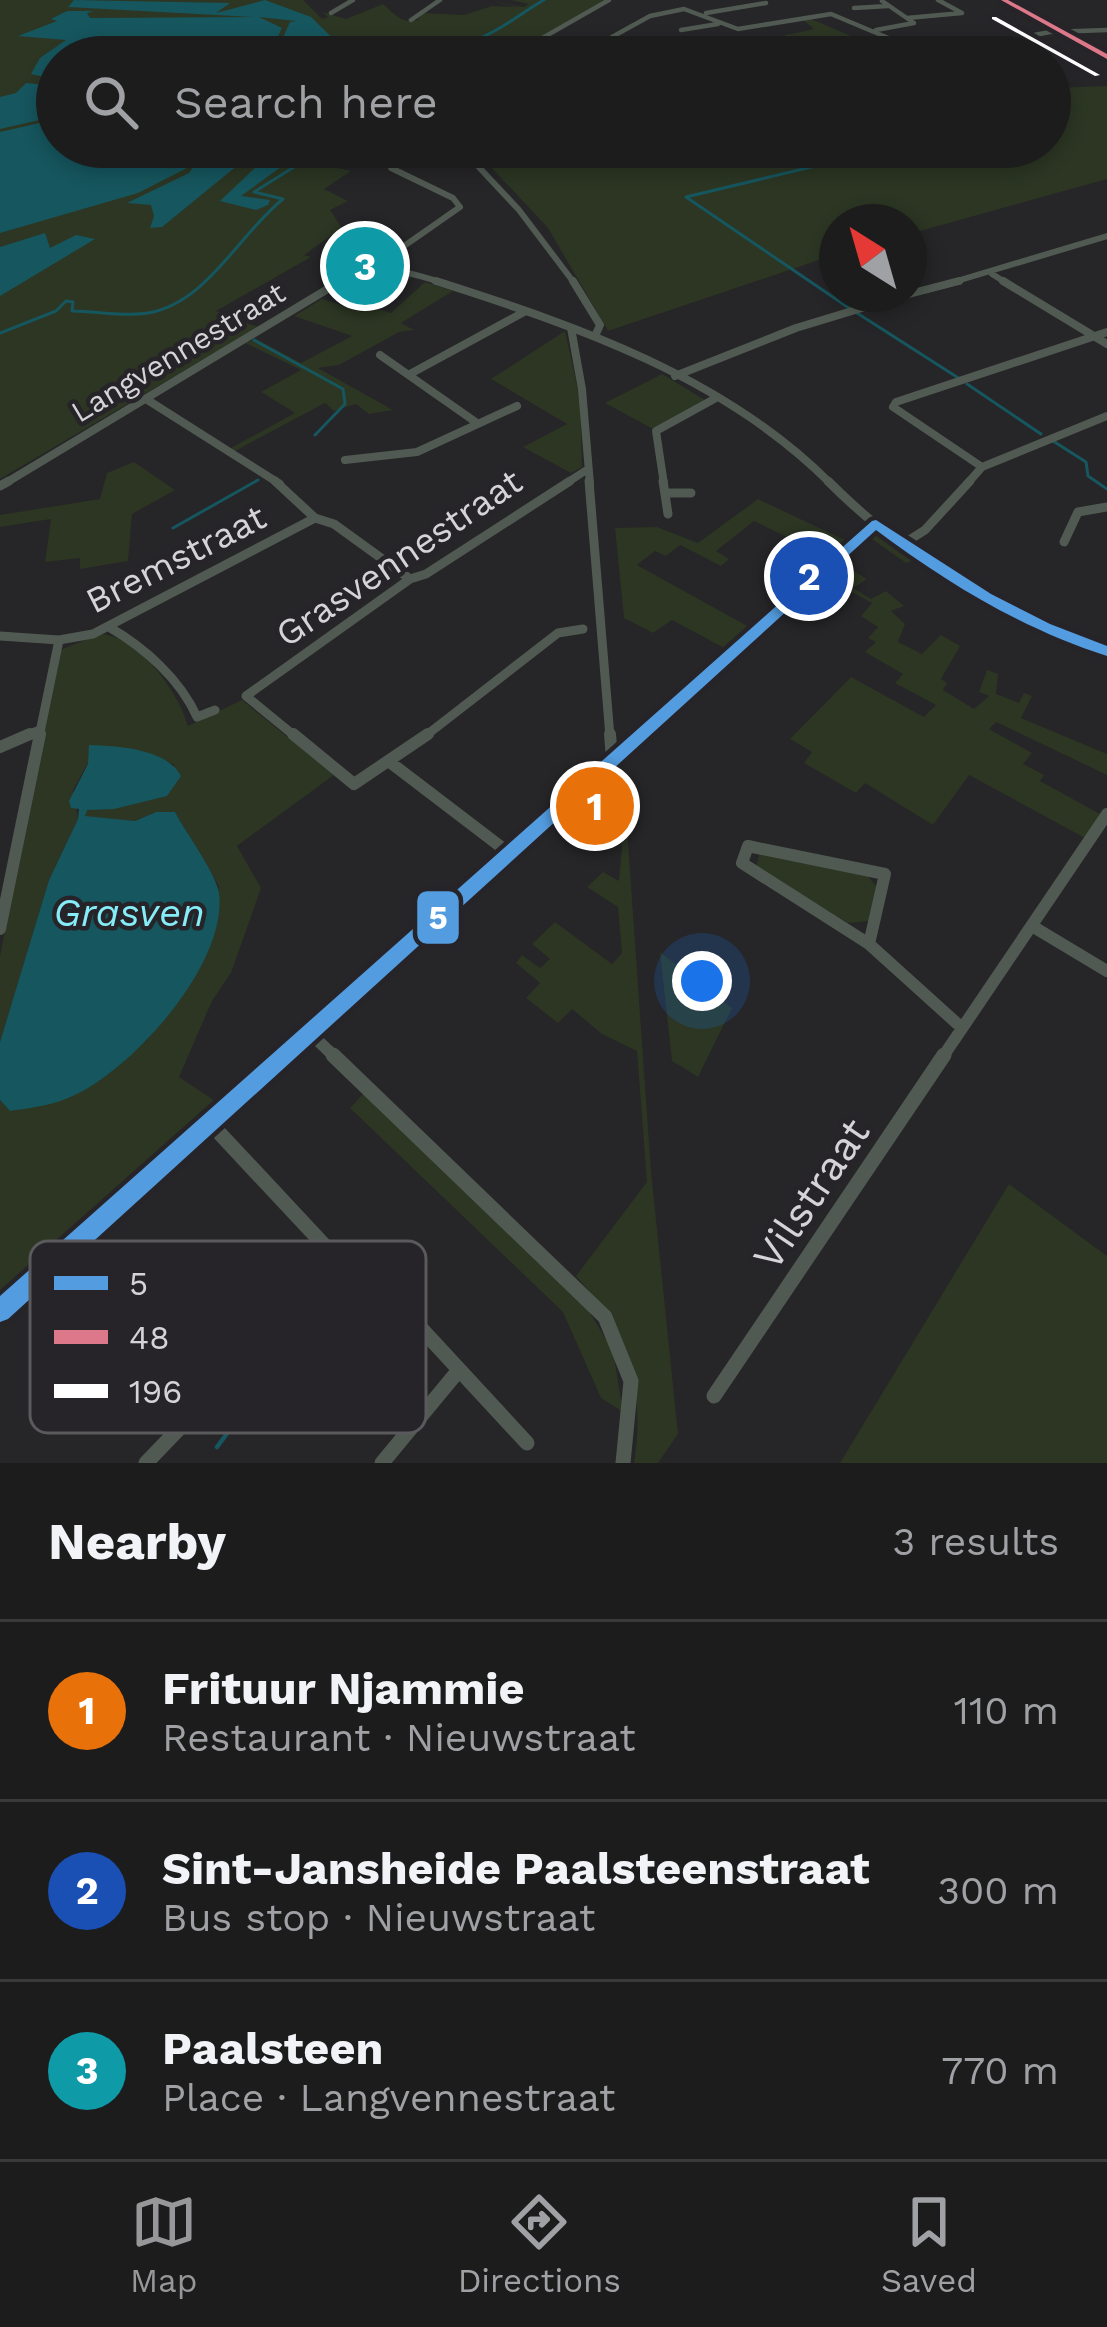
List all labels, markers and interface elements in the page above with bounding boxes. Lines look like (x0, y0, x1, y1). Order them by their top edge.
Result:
search box (36, 36, 1071, 168)
icon: search (78, 69, 144, 135)
text: Search here (174, 76, 438, 129)
north arrow (819, 204, 927, 312)
pin: 3 (326, 221, 404, 311)
street label: Langvennestraat (65, 274, 291, 430)
street label: Grasvennestraat (268, 460, 530, 656)
street label: Bremstraat (79, 496, 273, 622)
pin: 2 (770, 531, 848, 621)
pin: 1 (556, 761, 634, 851)
line badge: 5 (415, 889, 461, 946)
water label: Grasven (53, 890, 205, 935)
text: 5 (428, 898, 448, 937)
your location (672, 951, 732, 1011)
street label: Vilstraat (743, 1109, 879, 1279)
legend (30, 1241, 426, 1433)
text: 5 (129, 1264, 148, 1303)
text: 48 (129, 1318, 170, 1357)
text: 196 (129, 1372, 182, 1411)
text: Nearby (48, 1512, 226, 1571)
text: 3 results (893, 1519, 1059, 1564)
text: Frituur Njammie (162, 1662, 525, 1715)
text: 1 (79, 1688, 95, 1733)
text: 110 m (954, 1688, 1059, 1733)
text: Restaurant · Nieuwstraat (162, 1715, 636, 1760)
text: Sint-Jansheide Paalsteenstraat (162, 1842, 870, 1895)
text: 2 (75, 1868, 99, 1913)
text: 300 m (937, 1868, 1059, 1913)
text: Bus stop · Nieuwstraat (162, 1895, 595, 1940)
text: Paalsteen (162, 2022, 383, 2075)
text: 3 (75, 2048, 99, 2093)
text: 770 m (941, 2048, 1059, 2093)
text: Place · Langvennestraat (162, 2075, 615, 2120)
tab: Map (130, 2189, 197, 2300)
tab: Directions (458, 2189, 621, 2300)
tab: Saved (881, 2189, 977, 2300)

